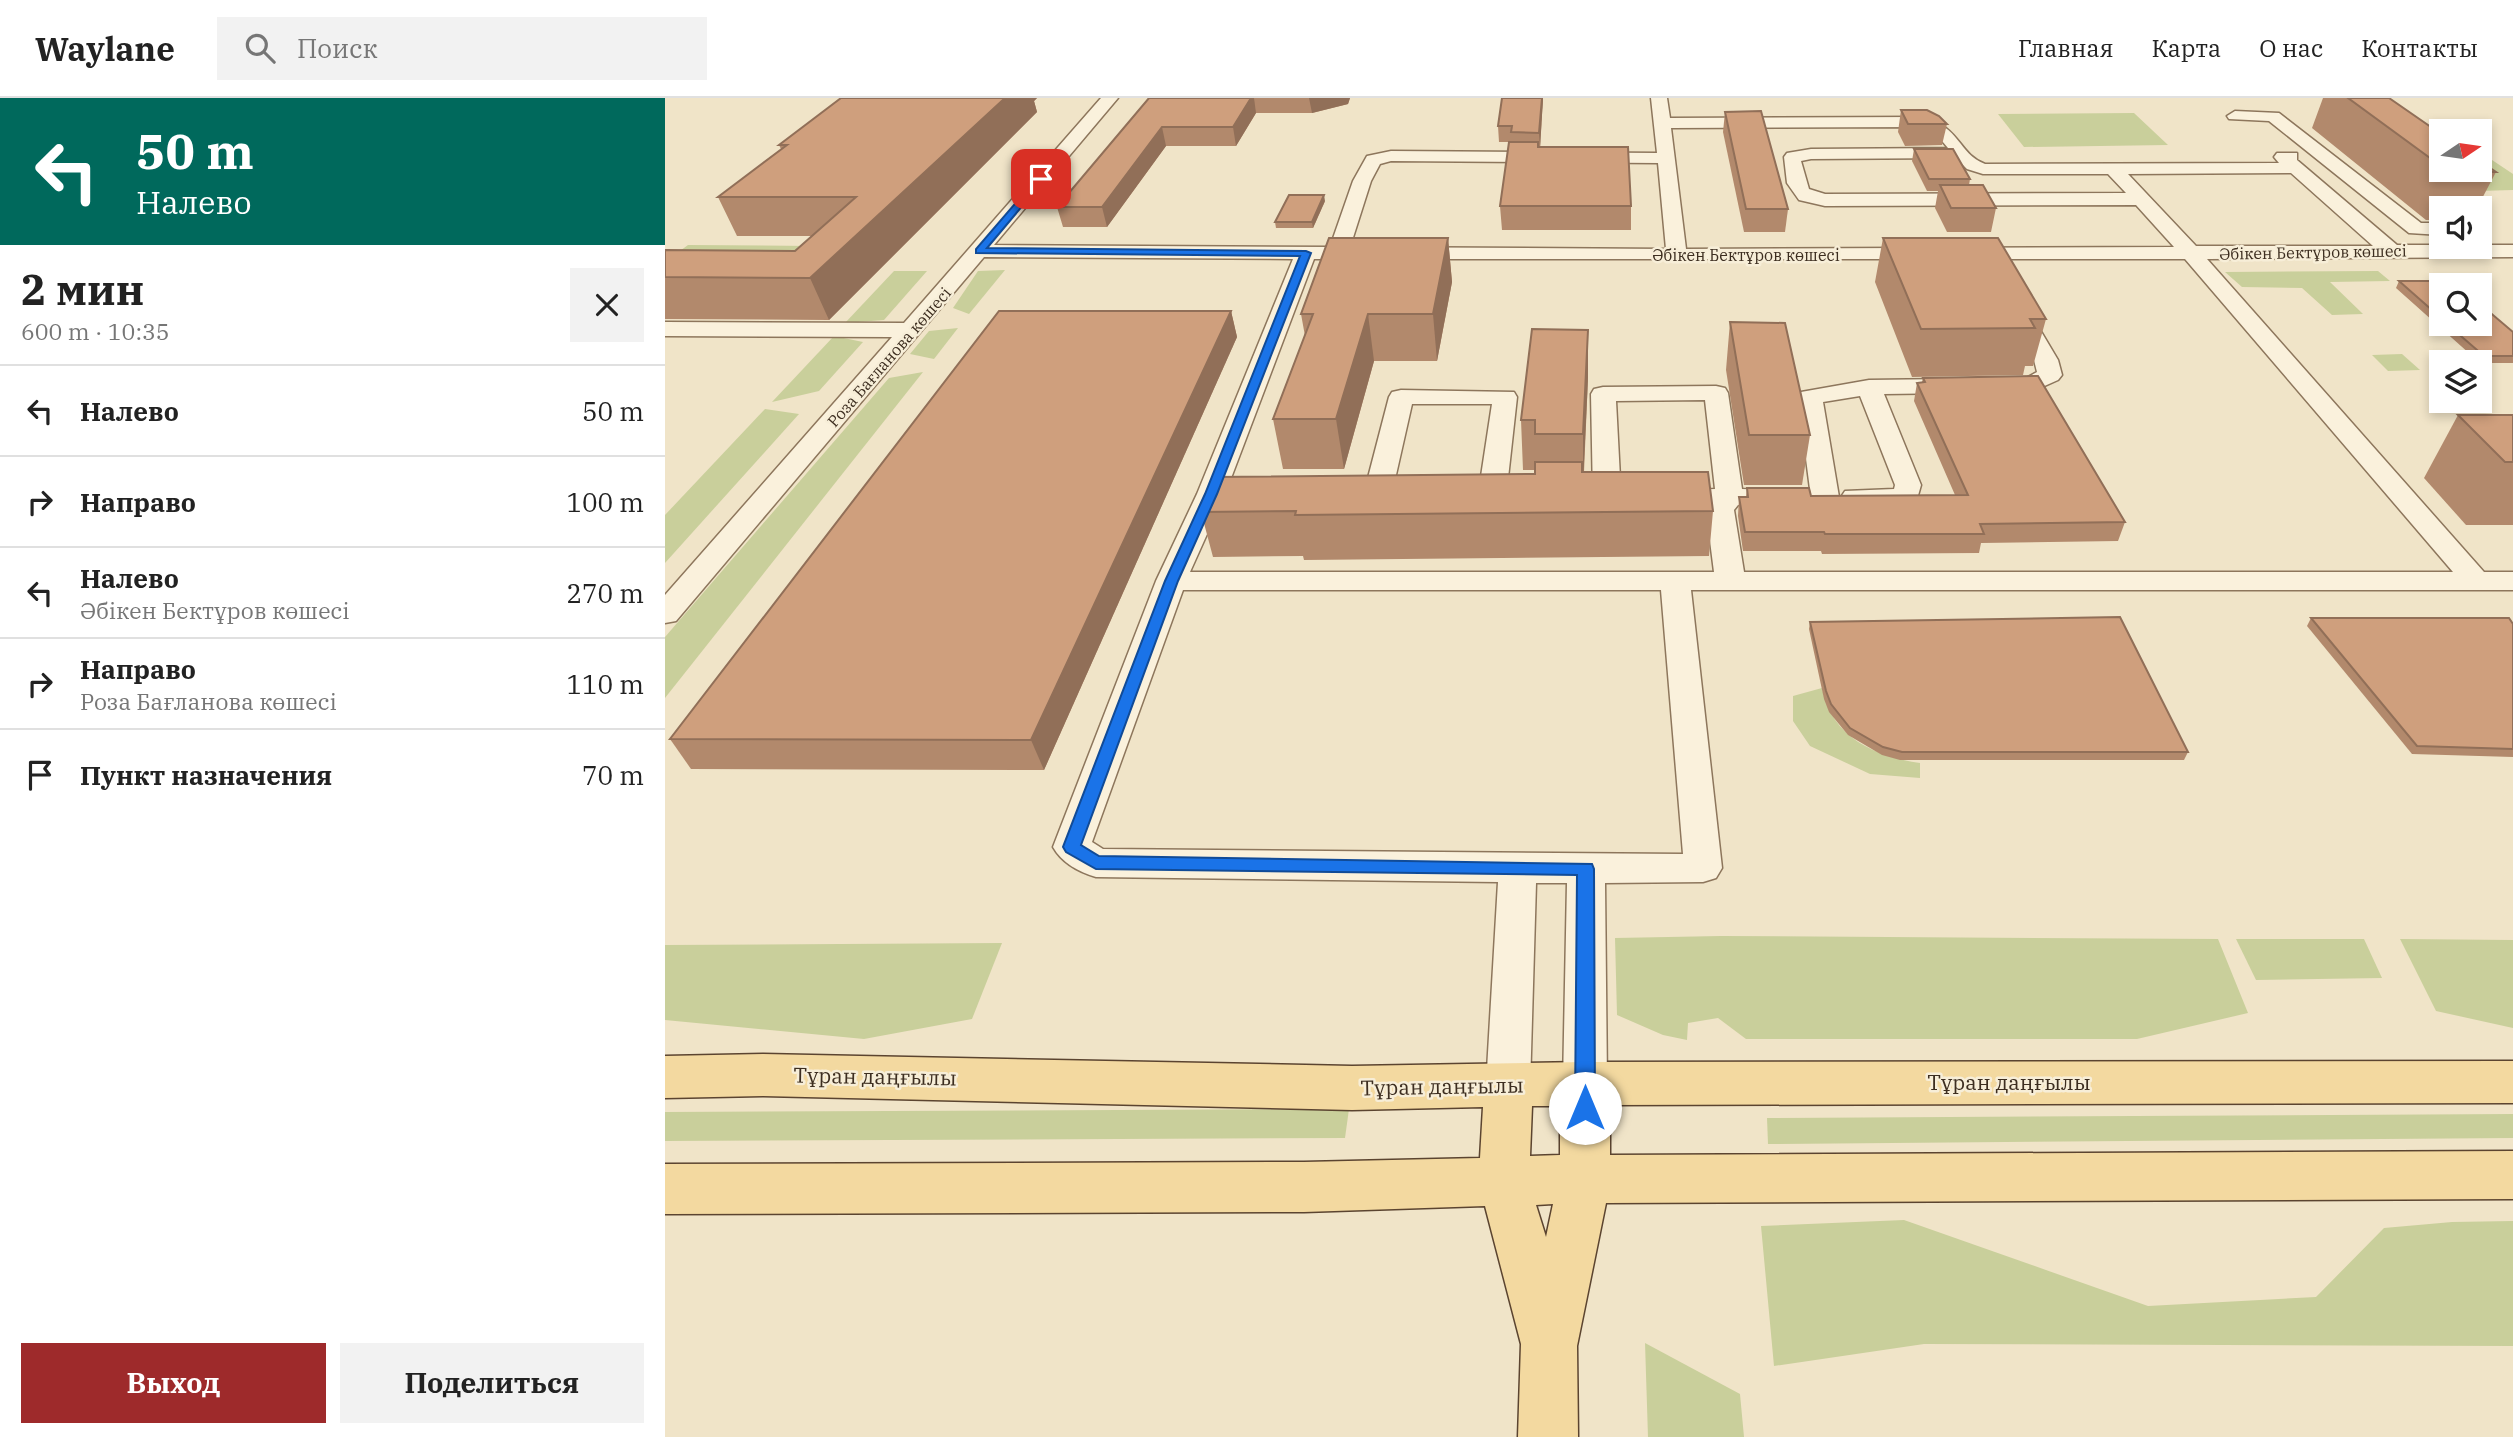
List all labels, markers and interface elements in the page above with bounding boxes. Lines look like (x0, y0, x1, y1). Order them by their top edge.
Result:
search box (217, 17, 707, 80)
text: Waylane (35, 27, 175, 70)
icon: search (241, 29, 279, 67)
text: Поиск (297, 31, 378, 65)
text: Главная (2018, 32, 2114, 64)
text: Карта (2152, 32, 2221, 64)
text: О нас (2259, 32, 2323, 64)
text: Контакты (2361, 32, 2478, 64)
text: 50 m (136, 119, 254, 182)
north arrow (2429, 119, 2492, 182)
map controls (2429, 119, 2492, 413)
icon: left (21, 126, 112, 217)
pin (1011, 149, 1071, 209)
icon: arrive (1022, 160, 1060, 198)
text: Налево (136, 181, 252, 223)
button: sound (2429, 196, 2492, 259)
street label: Әбікен Бектұров көшесі (2219, 240, 2407, 264)
street label: Әбікен Бектұров көшесі (1652, 245, 1840, 265)
text: 2 мин (21, 262, 144, 317)
button: close (570, 268, 644, 342)
button: search (2429, 273, 2492, 336)
street label: Роза Бағланова көшесі (823, 283, 955, 431)
text: 600 m · 10:35 (21, 316, 170, 346)
button: layers (2429, 350, 2492, 413)
icon: left (21, 392, 59, 430)
text: Налево (80, 394, 179, 428)
text: 50 m (582, 394, 644, 428)
icon: right (21, 483, 59, 521)
text: Направо (80, 485, 196, 519)
text: 100 m (566, 485, 644, 519)
text: Налево (80, 561, 179, 595)
icon: left (21, 574, 59, 612)
text: 270 m (566, 576, 644, 610)
text: Әбікен Бектұров көшесі (80, 595, 350, 625)
text: Направо (80, 652, 196, 686)
icon: right (21, 665, 59, 703)
text: 110 m (566, 667, 644, 701)
text: Роза Бағланова көшесі (80, 686, 337, 716)
icon: arrive (21, 756, 59, 794)
text: Пункт назначения (80, 758, 332, 792)
text: 70 m (582, 758, 644, 792)
street label: Тұран даңғылы (793, 1061, 957, 1091)
street label: Тұран даңғылы (1927, 1068, 2091, 1096)
street label: Тұран даңғылы (1360, 1071, 1524, 1101)
position arrow (1548, 1071, 1622, 1145)
button: Выход (21, 1343, 326, 1423)
button: Поделиться (340, 1343, 644, 1423)

